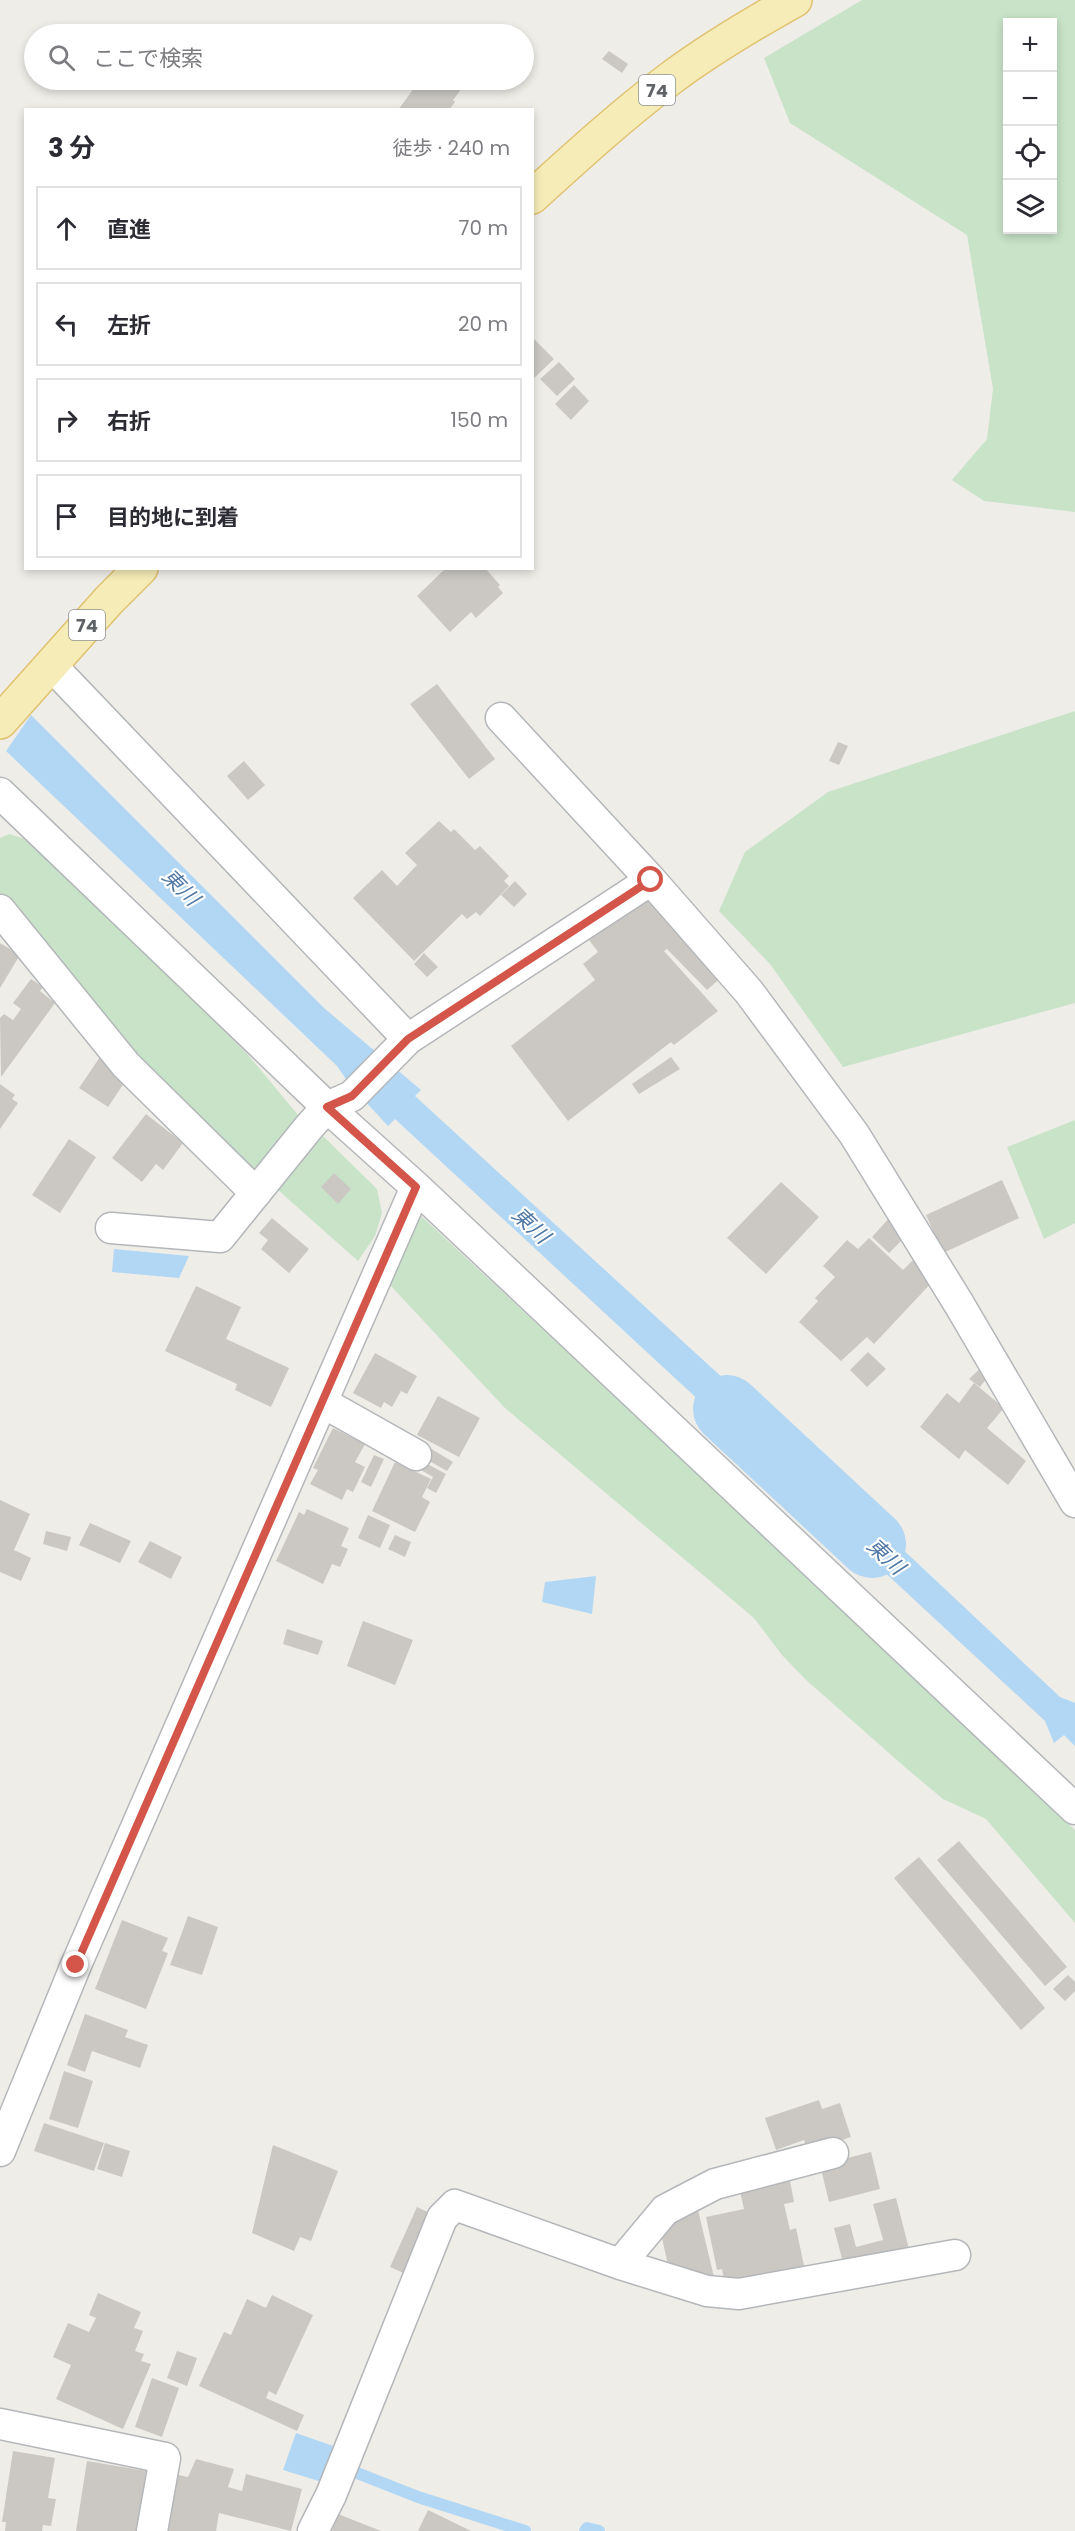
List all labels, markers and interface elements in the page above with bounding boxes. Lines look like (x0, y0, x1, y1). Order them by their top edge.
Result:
map controls (1003, 18, 1057, 234)
button: + (1003, 18, 1057, 72)
search box (24, 24, 534, 90)
icon: search (45, 41, 78, 74)
text: ここで検索 (93, 43, 203, 74)
button: − (1003, 72, 1057, 126)
road number: 74 (639, 75, 675, 105)
button: locate (1003, 126, 1057, 180)
text: 3 分 (48, 130, 95, 166)
text: 徒歩 · 240 m (393, 134, 510, 162)
button: layers (1003, 180, 1057, 234)
icon: ahead (50, 212, 83, 245)
text: 直進 (107, 214, 151, 245)
text: 70 m (459, 214, 508, 242)
icon: left (50, 308, 83, 341)
text: 左折 (107, 310, 151, 341)
text: 20 m (458, 310, 508, 338)
icon: right (50, 404, 83, 437)
text: 右折 (107, 406, 151, 437)
text: 150 m (451, 406, 508, 434)
icon: arrive (50, 500, 83, 533)
text: 目的地に到着 (107, 502, 239, 533)
road number: 74 (69, 610, 105, 640)
water label: 東川 (156, 862, 208, 914)
route start (637, 866, 663, 892)
water label: 東川 (506, 1200, 558, 1251)
water label: 東川 (861, 1531, 913, 1582)
route end (62, 1951, 88, 1977)

